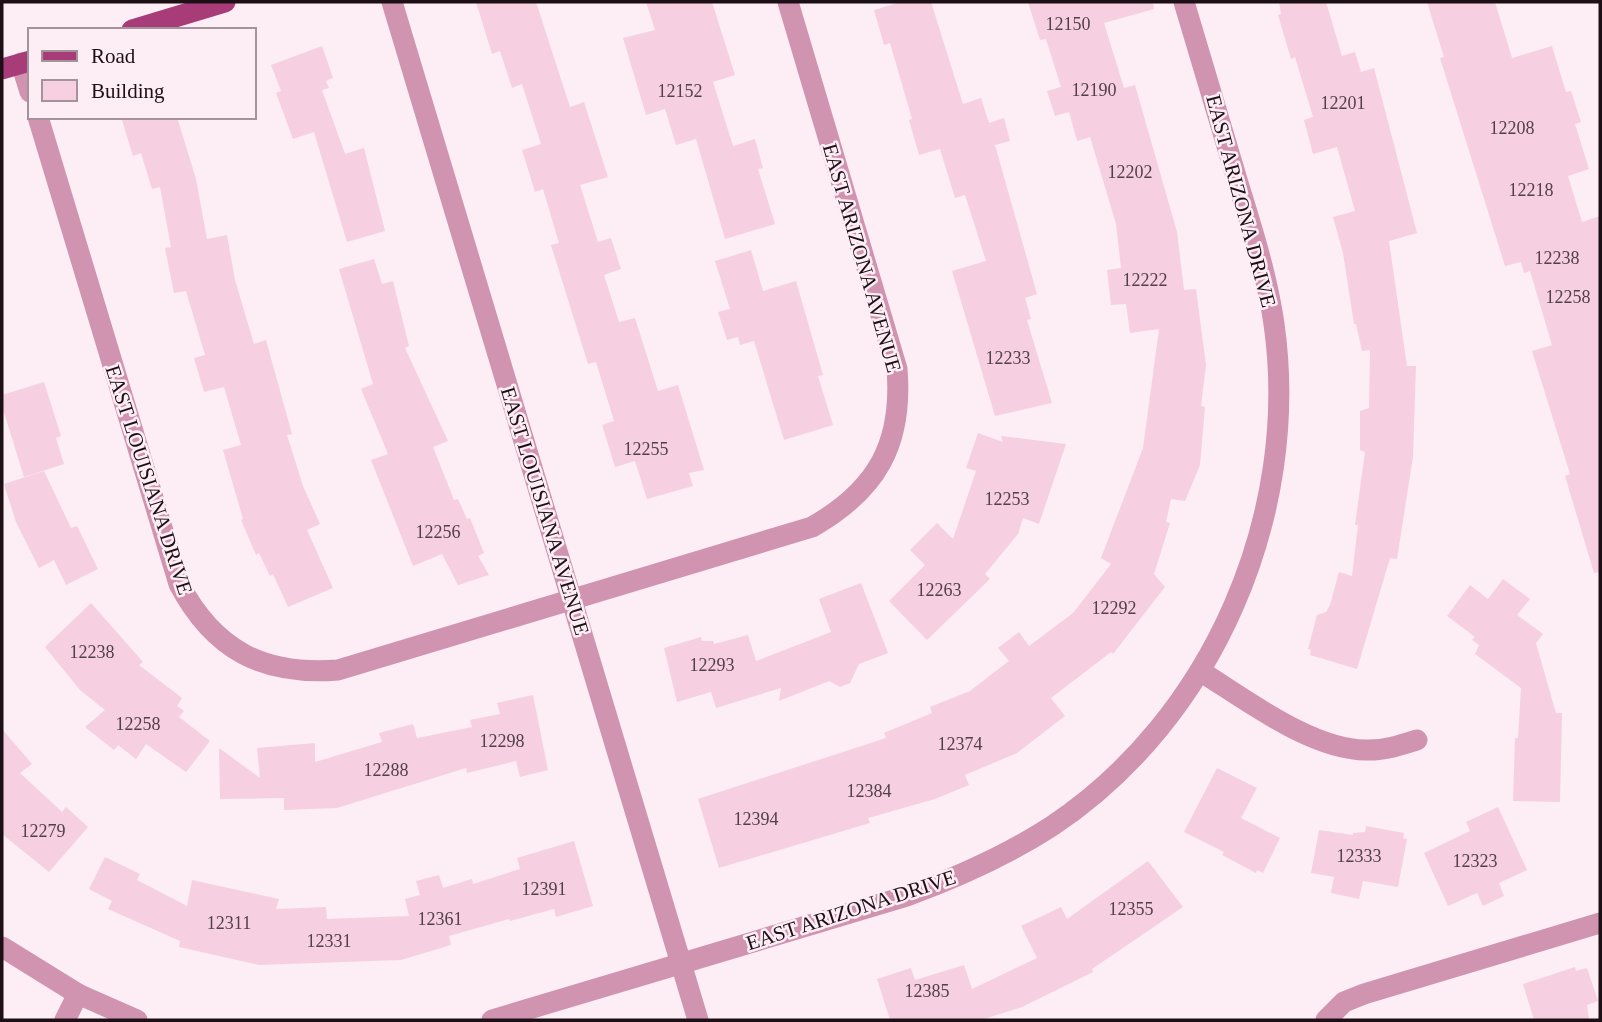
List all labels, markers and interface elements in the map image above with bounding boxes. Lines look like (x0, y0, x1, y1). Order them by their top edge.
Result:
house number: 12150 (1046, 14, 1091, 34)
legend (28, 28, 256, 119)
text: Road (91, 44, 136, 68)
text: Building (91, 79, 165, 103)
house number: 12190 (1072, 80, 1117, 100)
house number: 12152 (658, 81, 703, 101)
street label: EAST ARIZONA DRIVE (1201, 92, 1281, 310)
house number: 12201 (1321, 93, 1366, 113)
house number: 12208 (1490, 118, 1535, 138)
street label: EAST ARIZONA AVENUE (818, 141, 906, 375)
house number: 12202 (1108, 162, 1153, 182)
house number: 12218 (1509, 180, 1554, 200)
house number: 12238 (1535, 248, 1580, 268)
house number: 12222 (1123, 270, 1168, 290)
house number: 12258 (1546, 287, 1591, 307)
house number: 12233 (986, 348, 1031, 368)
street label: EAST LOUISIANA DRIVE (101, 362, 197, 598)
street label: EAST LOUISIANA AVENUE (496, 384, 594, 638)
house number: 12255 (624, 439, 669, 459)
house number: 12253 (985, 489, 1030, 509)
house number: 12256 (416, 522, 461, 542)
house number: 12263 (917, 580, 962, 600)
house number: 12292 (1092, 598, 1137, 618)
house number: 12238 (70, 642, 115, 662)
house number: 12293 (690, 655, 735, 675)
house number: 12258 (116, 714, 161, 734)
house number: 12298 (480, 731, 525, 751)
house number: 12374 (938, 734, 983, 754)
house number: 12288 (364, 760, 409, 780)
house number: 12384 (847, 781, 892, 801)
house number: 12394 (734, 809, 779, 829)
house number: 12279 (21, 821, 66, 841)
house number: 12333 (1337, 846, 1382, 866)
house number: 12323 (1453, 851, 1498, 871)
street label: EAST ARIZONA DRIVE (743, 865, 959, 955)
house number: 12391 (522, 879, 567, 899)
house number: 12355 (1109, 899, 1154, 919)
house number: 12361 (418, 909, 463, 929)
house number: 12311 (207, 913, 251, 933)
house number: 12331 (307, 931, 352, 951)
house number: 12385 (905, 981, 950, 1001)

